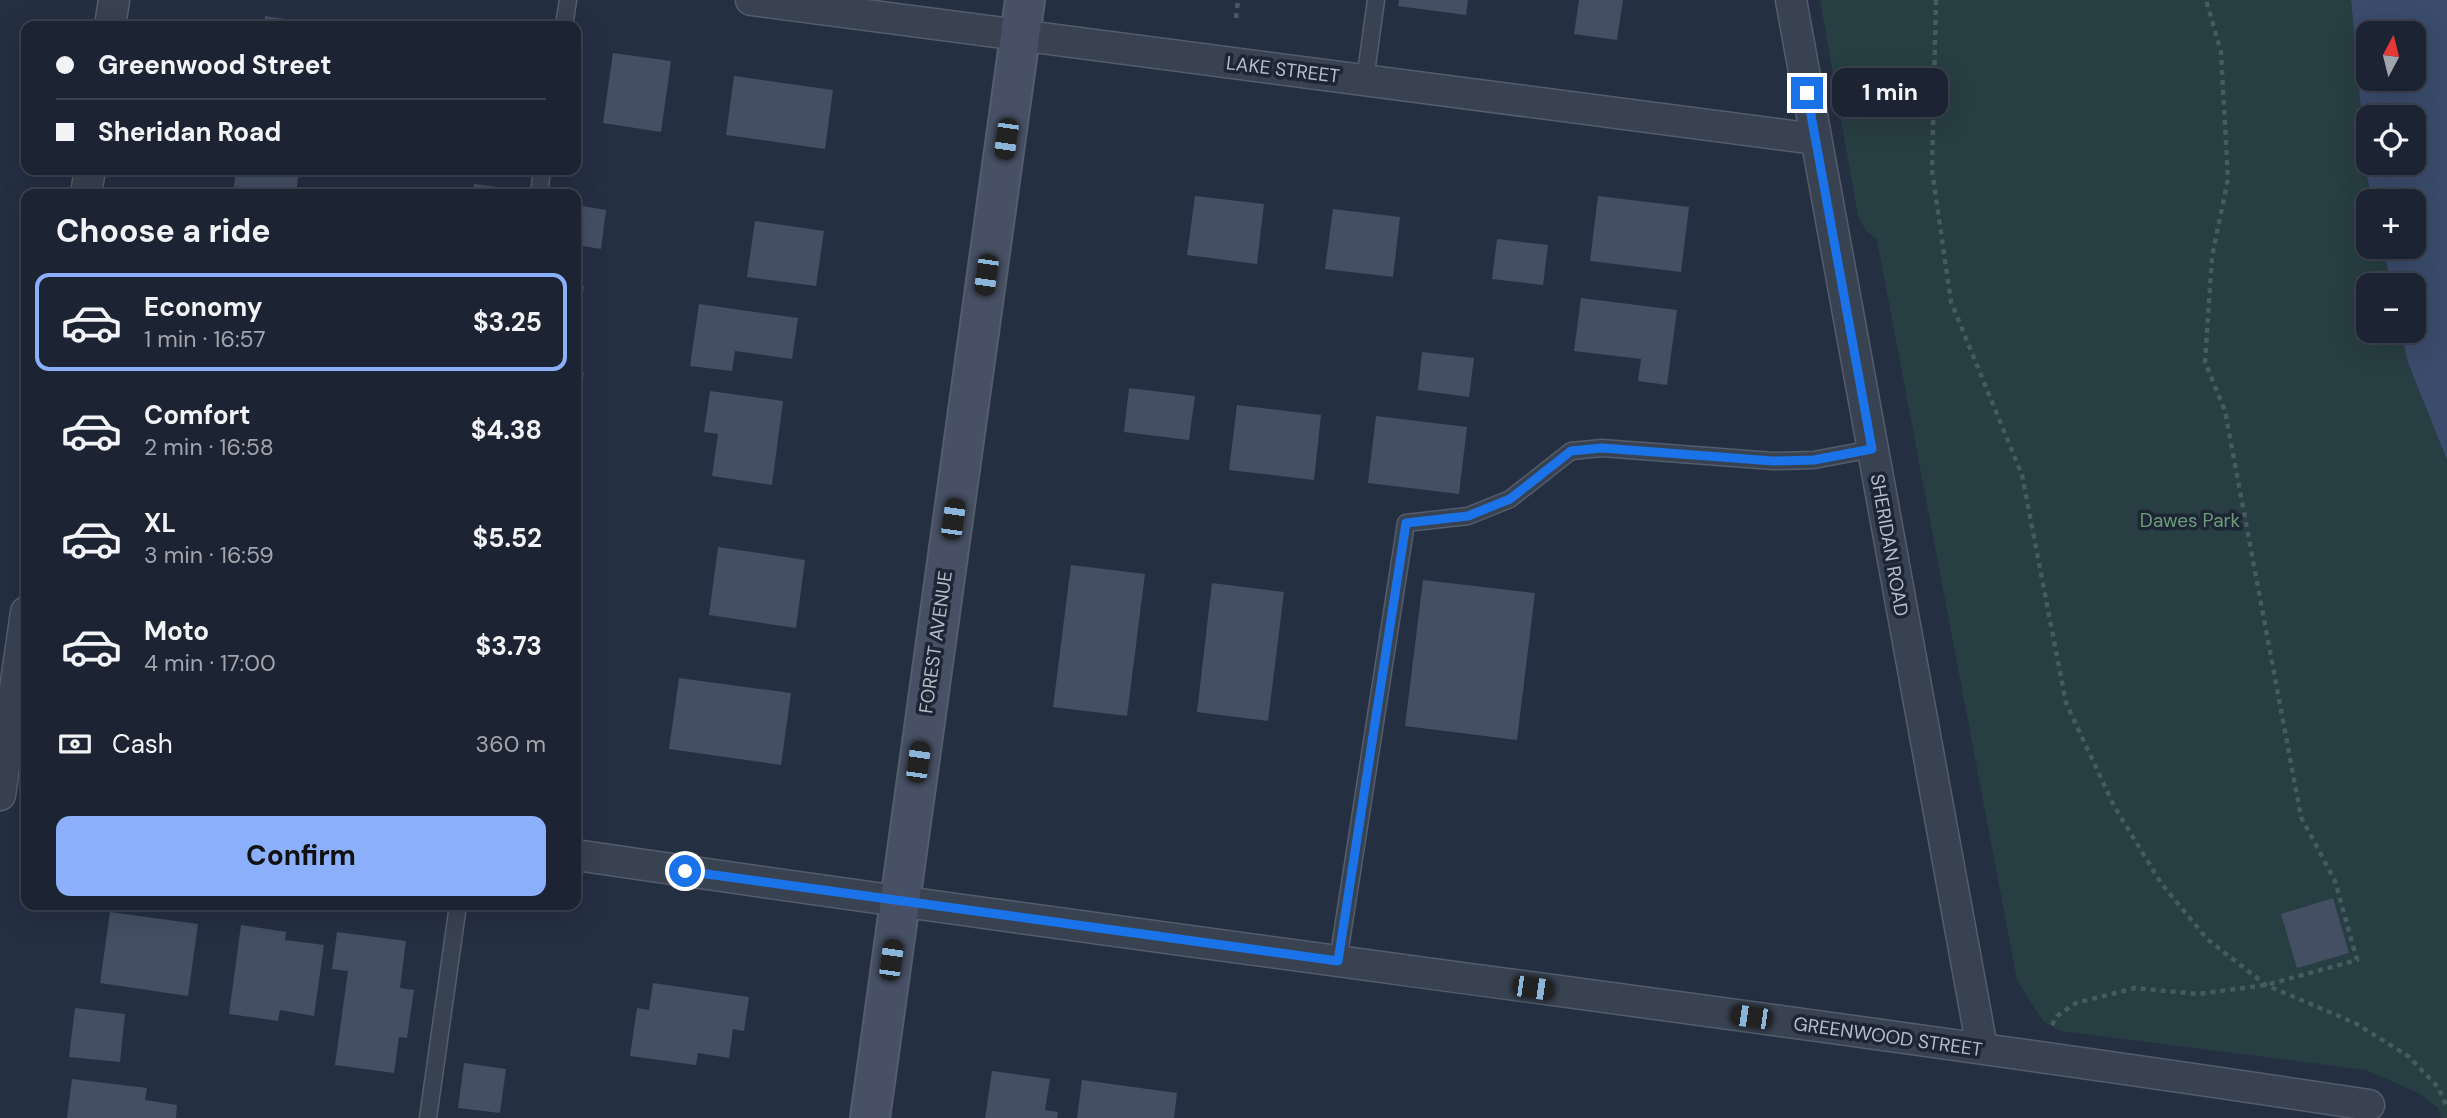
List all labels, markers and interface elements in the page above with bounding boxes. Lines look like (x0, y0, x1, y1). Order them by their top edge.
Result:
north arrow (2356, 21, 2426, 91)
map controls (2356, 21, 2426, 343)
text: Greenwood Street (98, 48, 332, 82)
street label: LAKE STREET (1225, 50, 1342, 89)
callout: 1 min (1832, 68, 1947, 118)
route end (1791, 77, 1823, 109)
text: 1 min (1862, 77, 1918, 107)
button: locate (2356, 105, 2426, 175)
text: Sheridan Road (98, 115, 281, 149)
car (993, 117, 1020, 161)
button: + (2356, 189, 2426, 259)
text: Choose a ride (56, 210, 271, 252)
car (973, 253, 1000, 297)
button: − (2356, 273, 2426, 343)
text: Economy (144, 290, 262, 324)
icon: car (60, 291, 123, 354)
text: $3.25 (473, 305, 542, 339)
text: 1 min · 16:57 (144, 324, 266, 354)
text: Comfort (144, 398, 250, 432)
icon: car (60, 399, 123, 462)
text: $4.38 (471, 413, 542, 447)
text: 2 min · 16:58 (144, 432, 274, 462)
street label: SHERIDAN ROAD (1865, 472, 1914, 618)
car (940, 497, 967, 541)
text: XL (144, 506, 176, 540)
icon: car (60, 507, 123, 570)
park label: Dawes Park (2140, 508, 2241, 533)
text: $5.52 (473, 521, 542, 555)
text: 3 min · 16:59 (144, 540, 274, 570)
street label: FOREST AVENUE (913, 569, 958, 715)
text: Moto (144, 614, 209, 648)
icon: car (60, 615, 123, 678)
text: $3.73 (475, 629, 542, 663)
text: 4 min · 17:00 (144, 648, 276, 678)
icon: cash (56, 725, 94, 763)
text: Cash (112, 727, 173, 761)
text: 360 m (476, 729, 546, 759)
car (905, 740, 932, 784)
button: Confirm (56, 816, 546, 896)
route start (669, 855, 701, 887)
car (878, 938, 905, 982)
car (1511, 975, 1556, 1001)
car (1729, 1004, 1774, 1030)
street label: GREENWOOD STREET (1792, 1011, 1984, 1062)

